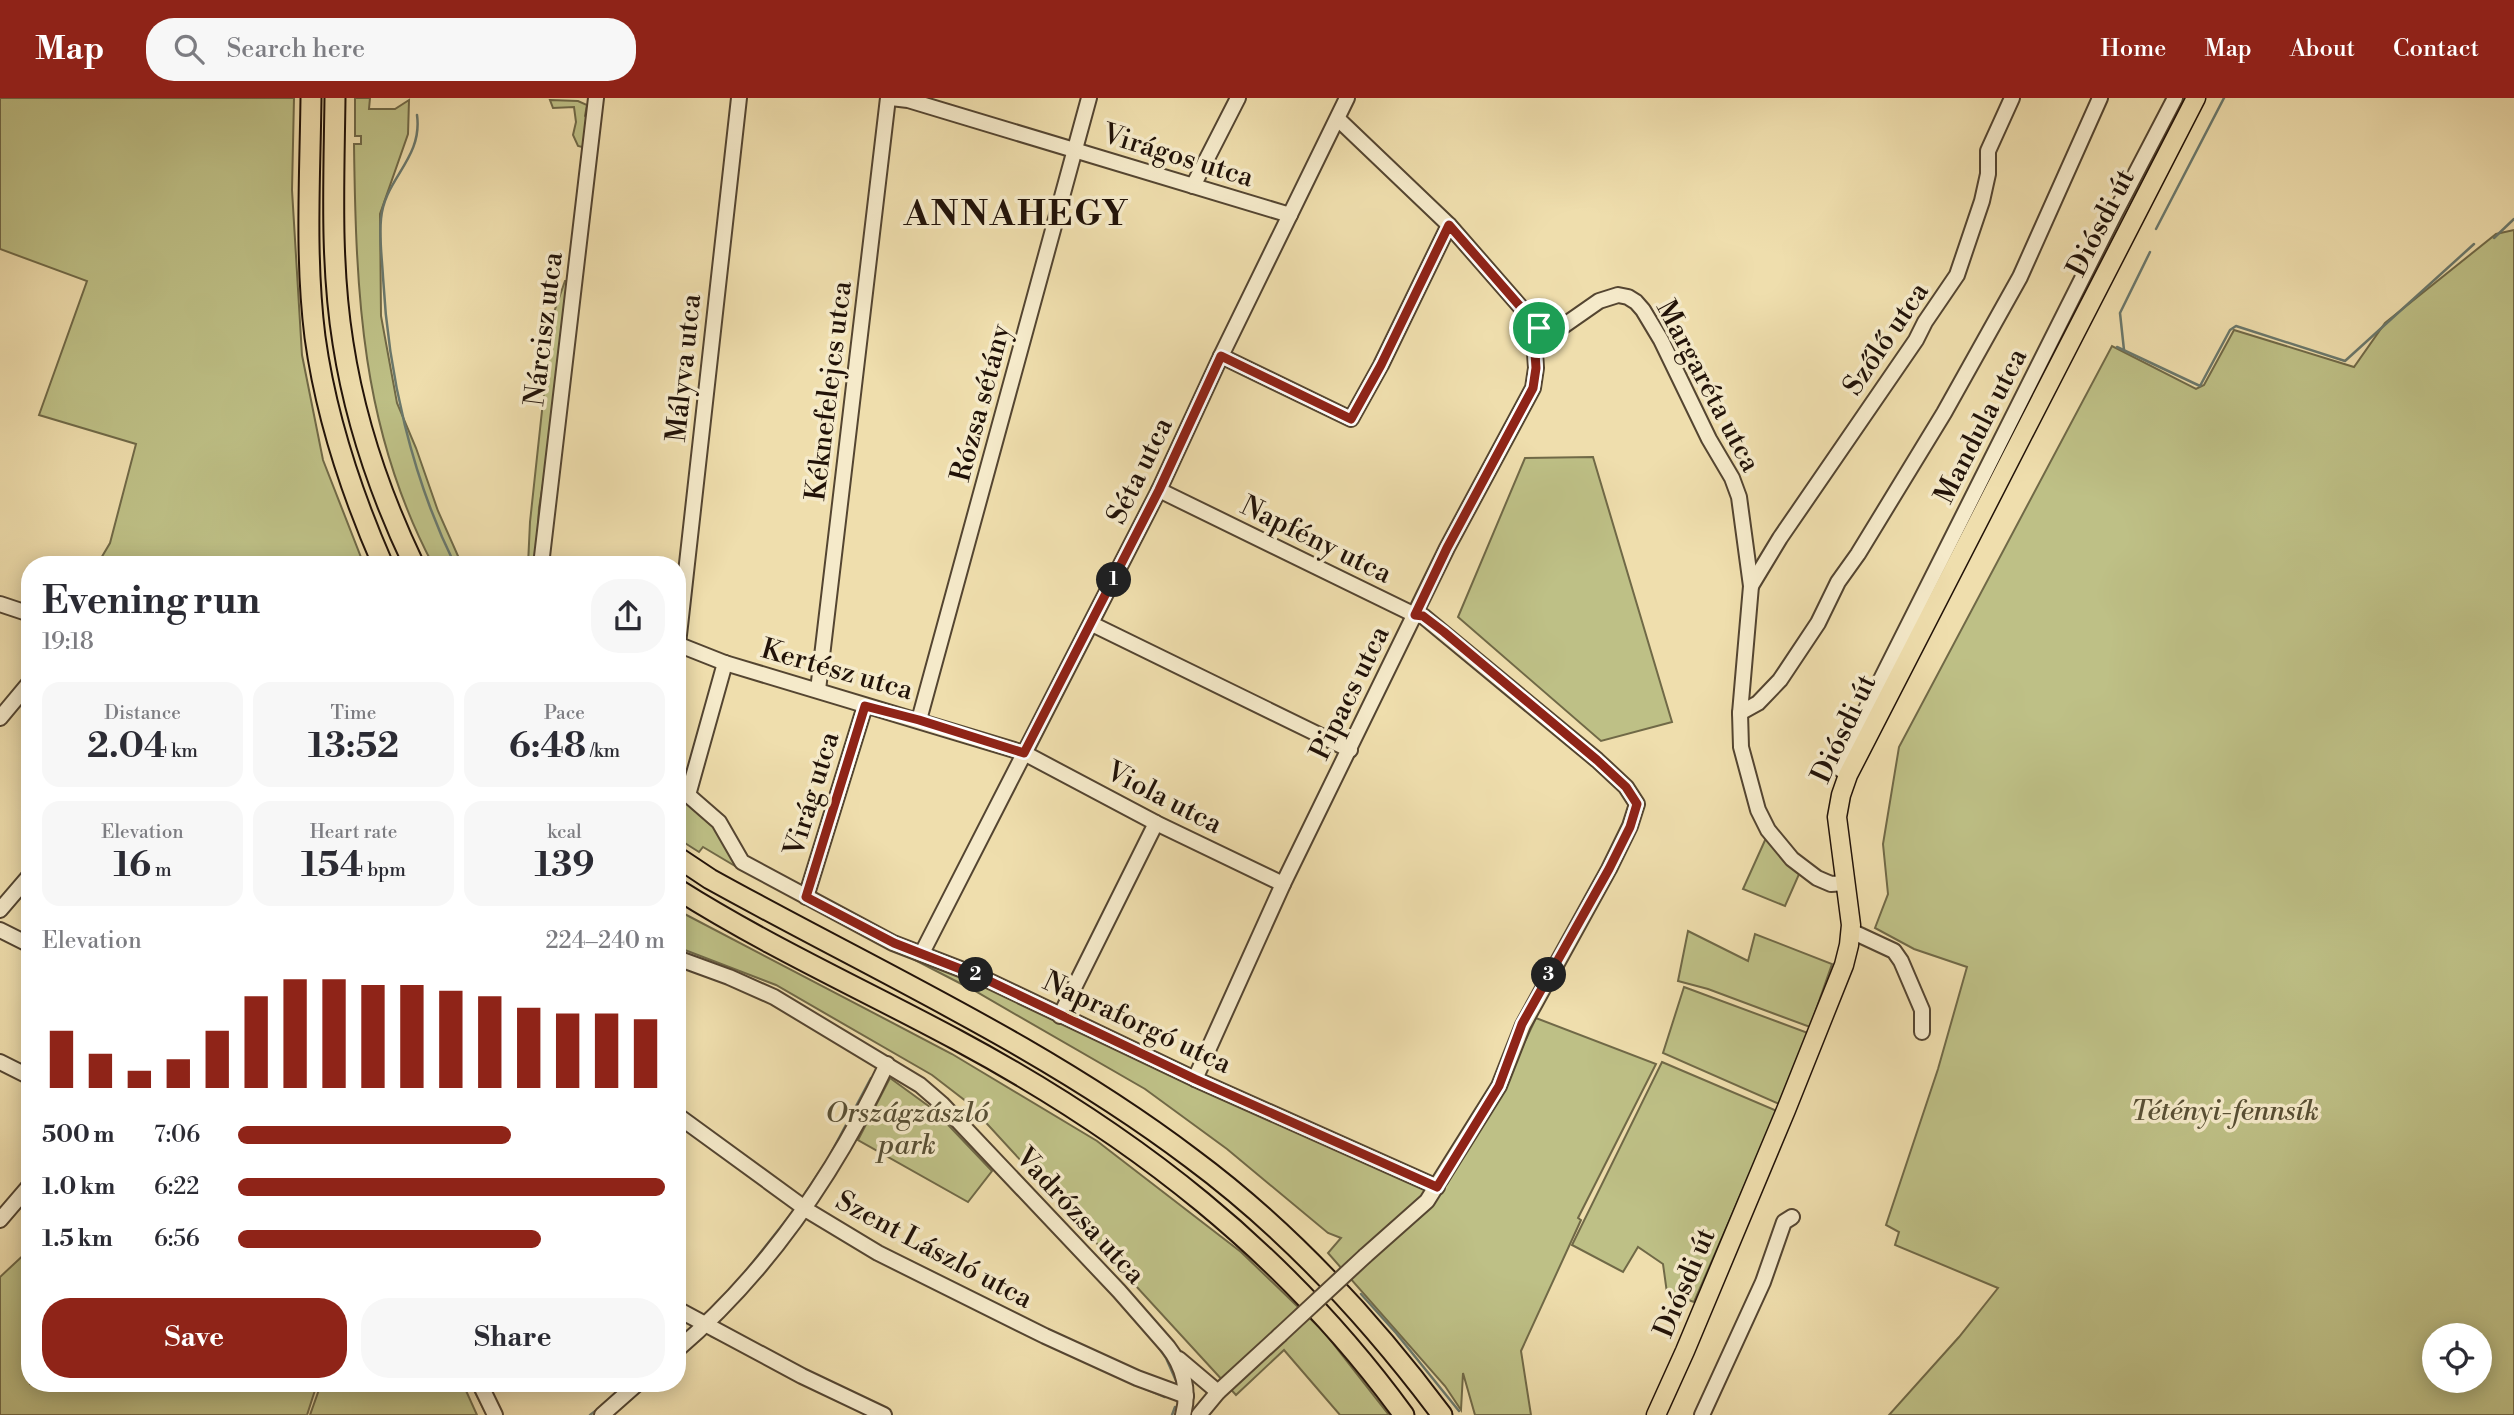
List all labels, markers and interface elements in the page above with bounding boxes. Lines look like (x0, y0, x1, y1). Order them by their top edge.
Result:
search box (146, 18, 636, 81)
text: Map (35, 29, 104, 70)
icon: search (170, 30, 208, 68)
text: Search here (226, 33, 365, 65)
text: Home (2101, 34, 2166, 64)
text: Map (2204, 34, 2252, 64)
text: About (2290, 34, 2355, 64)
text: Contact (2393, 34, 2479, 64)
street label: Virágos utca (1097, 116, 1258, 196)
street label: Diósdi út (2059, 163, 2143, 283)
district label: ANNAHEGY (903, 193, 1130, 236)
street label: Nárcisz utca (517, 249, 571, 408)
street label: Szőlő utca (1835, 275, 1937, 402)
street label: Kéknefelejcs utca (798, 278, 860, 503)
street label: Mályva utca (659, 291, 709, 444)
street label: Margaréta utca (1648, 294, 1768, 479)
pin (1509, 298, 1569, 358)
icon: arrive (1520, 309, 1558, 347)
street label: Rózsa sétány (943, 320, 1019, 486)
street label: Mandula utca (1927, 342, 2035, 509)
street label: Séta utca (1099, 411, 1181, 530)
street label: Napfény utca (1235, 488, 1398, 592)
pin: 1 (1096, 562, 1132, 598)
text: 1 (1109, 567, 1118, 591)
text: Evening run (42, 578, 260, 625)
button: share (591, 579, 665, 653)
street label: Pipacs utca (1303, 620, 1398, 766)
text: 19:18 (42, 628, 94, 656)
street label: Kertész utca (757, 632, 918, 709)
street label: Diósdi út (1804, 669, 1884, 789)
text: Distance (104, 701, 181, 725)
text: Time (331, 701, 376, 725)
text: Pace (544, 701, 585, 725)
text: 2.04 (87, 725, 167, 768)
text: 13:52 (308, 725, 399, 768)
text: 6:48 (509, 725, 586, 768)
street label: Virág utca (776, 727, 848, 861)
text: km (167, 739, 198, 763)
text: /km (586, 739, 620, 763)
street label: Viola utca (1099, 753, 1229, 842)
text: Elevation (101, 820, 184, 844)
text: Heart rate (310, 820, 397, 844)
text: kcal (547, 820, 582, 844)
text: 16 (113, 844, 151, 887)
text: 154 (301, 844, 364, 887)
text: 139 (535, 844, 594, 887)
text: m (151, 858, 172, 882)
text: bpm (364, 858, 406, 882)
text: Elevation (42, 927, 142, 955)
text: 224–240 m (545, 927, 665, 955)
pin: 2 (958, 958, 993, 992)
pin: 3 (1532, 958, 1566, 992)
text: 2 (970, 962, 981, 986)
text: 3 (1543, 962, 1554, 986)
street label: Napraforgó utca (1037, 964, 1238, 1082)
park label: Tétényi-fennsík (2131, 1094, 2319, 1129)
park label: Országzászló park (825, 1096, 990, 1163)
text: 500 m (42, 1121, 114, 1149)
text: 7:06 (154, 1121, 200, 1149)
street label: Vadrózsa utca (1007, 1139, 1153, 1292)
text: 1.0 km (42, 1173, 115, 1201)
text: 6:22 (154, 1173, 199, 1201)
street label: Szent László utca (830, 1183, 1039, 1317)
street label: Diósdi út (1646, 1223, 1724, 1343)
text: 1.5 km (42, 1225, 113, 1253)
text: 6:56 (154, 1225, 200, 1253)
button: Save (42, 1298, 347, 1378)
button: Share (361, 1298, 665, 1378)
map controls (2422, 1323, 2492, 1393)
button: locate (2422, 1323, 2492, 1393)

